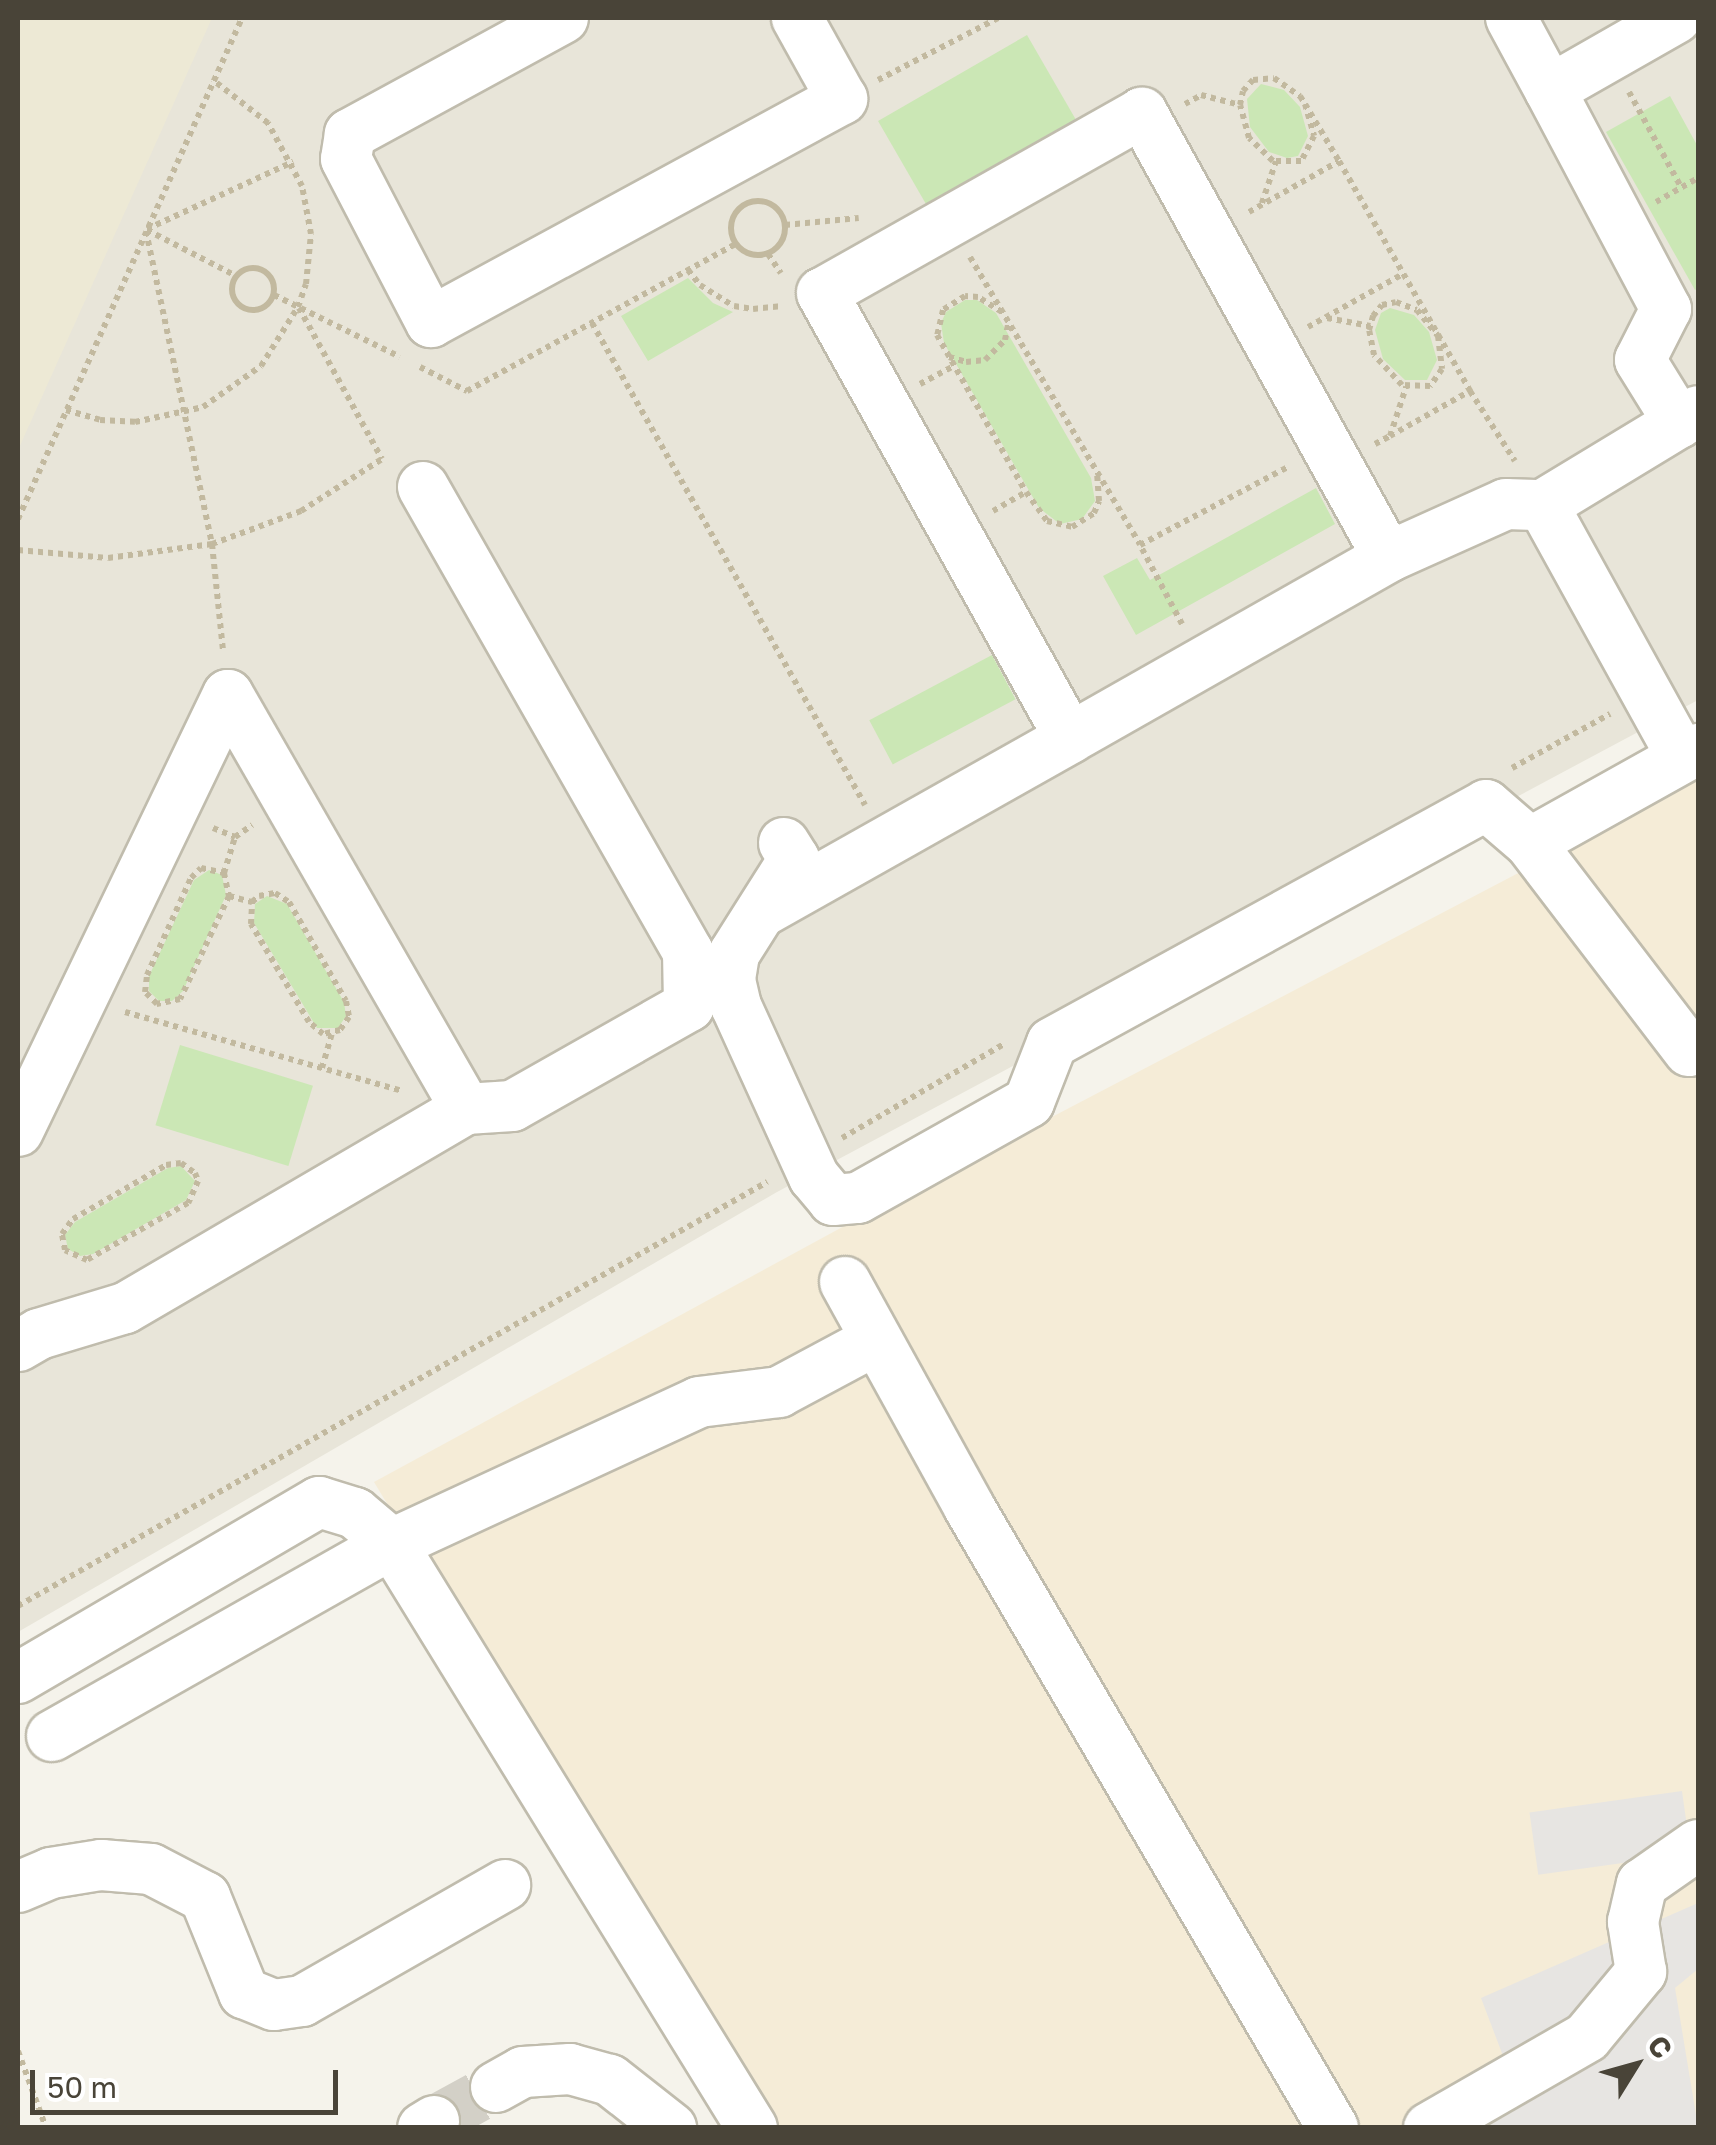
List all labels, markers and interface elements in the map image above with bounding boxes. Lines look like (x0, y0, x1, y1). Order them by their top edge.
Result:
north arrow (1586, 2015, 1686, 2115)
text: С (1641, 2029, 1680, 2065)
scale bar (35, 2050, 342, 2112)
text: 50 m (47, 2069, 117, 2105)

